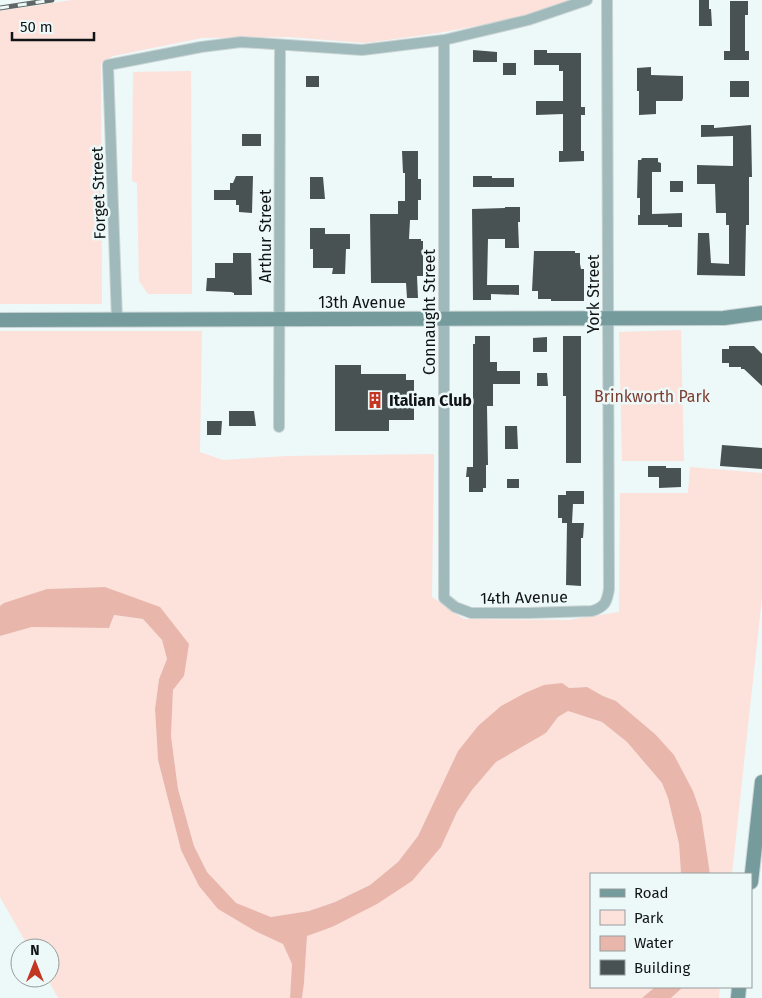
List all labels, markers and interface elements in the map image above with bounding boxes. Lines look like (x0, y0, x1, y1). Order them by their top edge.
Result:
scale bar (12, 10, 95, 42)
text: 50 m (20, 18, 53, 36)
street label: Forget Street (87, 146, 110, 240)
street label: Arthur Street (256, 189, 275, 283)
street label: Connaught Street (420, 249, 439, 375)
street label: York Street (584, 254, 603, 334)
street label: 13th Avenue (318, 293, 406, 312)
park label: Brinkworth Park (594, 387, 711, 406)
building icon: Italian Club (365, 390, 385, 410)
place label: Italian Club (389, 391, 472, 410)
street label: 14th Avenue (480, 587, 568, 608)
legend (590, 873, 752, 988)
text: Road (634, 884, 669, 902)
text: Park (634, 909, 664, 927)
text: Water (634, 934, 673, 952)
north arrow (10, 938, 60, 988)
text: N (30, 942, 40, 959)
text: Building (634, 959, 690, 977)

